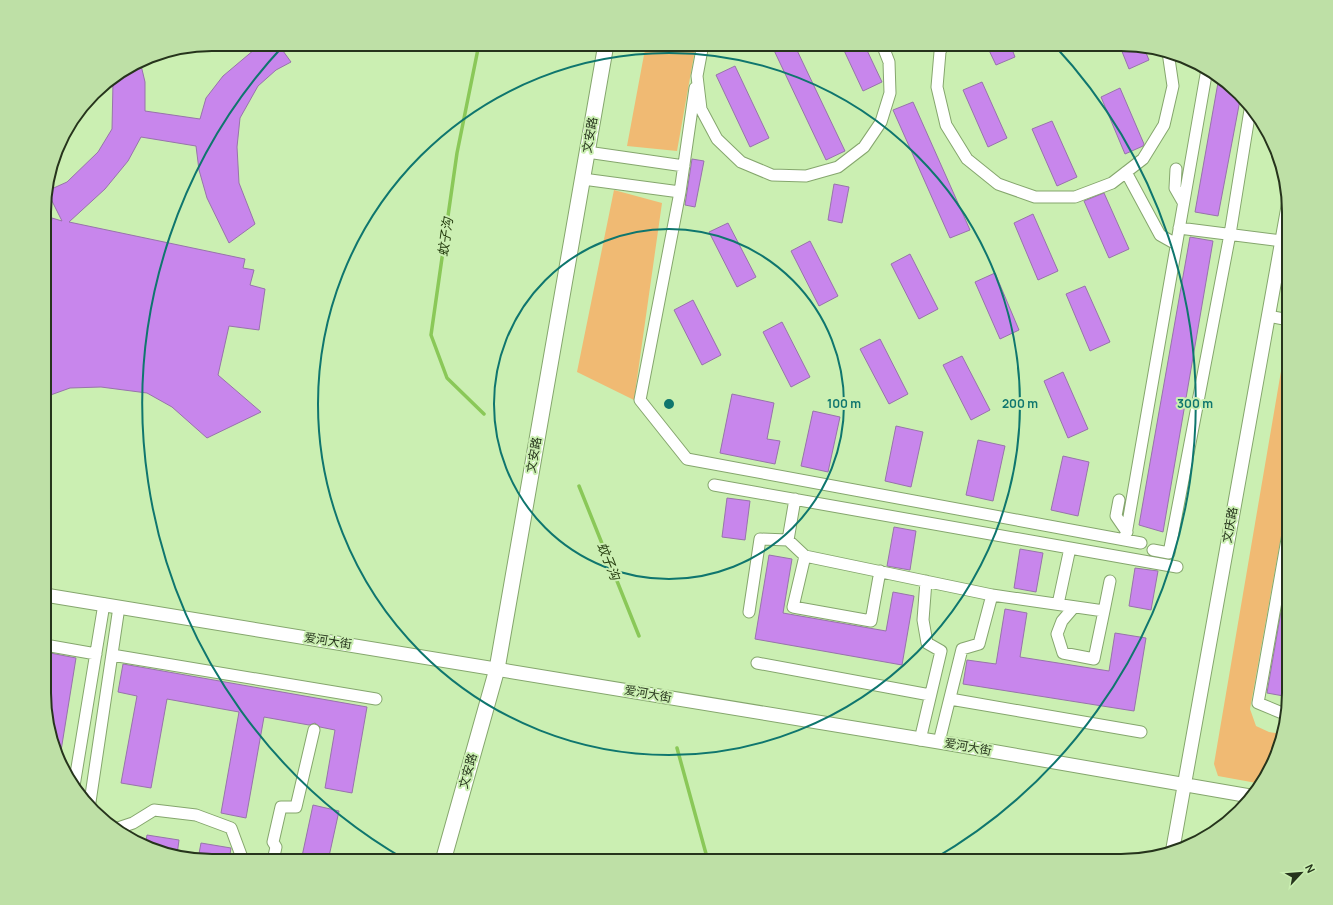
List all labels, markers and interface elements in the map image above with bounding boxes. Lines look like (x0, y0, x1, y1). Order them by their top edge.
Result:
street label: 文安路 (578, 116, 601, 154)
water label: 蚊子沟 (433, 214, 457, 258)
text: 100 m (827, 395, 861, 412)
text: 200 m (1002, 395, 1038, 412)
text: 300 m (1177, 395, 1213, 412)
centre of rings (662, 397, 676, 411)
street label: 文安路 (522, 436, 545, 474)
street label: 文庆路 (1218, 506, 1241, 544)
water label: 蚊子沟 (593, 540, 625, 584)
street label: 爱河大街 (303, 628, 353, 653)
street label: 爱河大街 (623, 681, 673, 706)
street label: 爱河大街 (943, 734, 993, 759)
street label: 文安路 (454, 751, 481, 791)
north arrow (1281, 853, 1321, 893)
text: N (1302, 862, 1319, 875)

